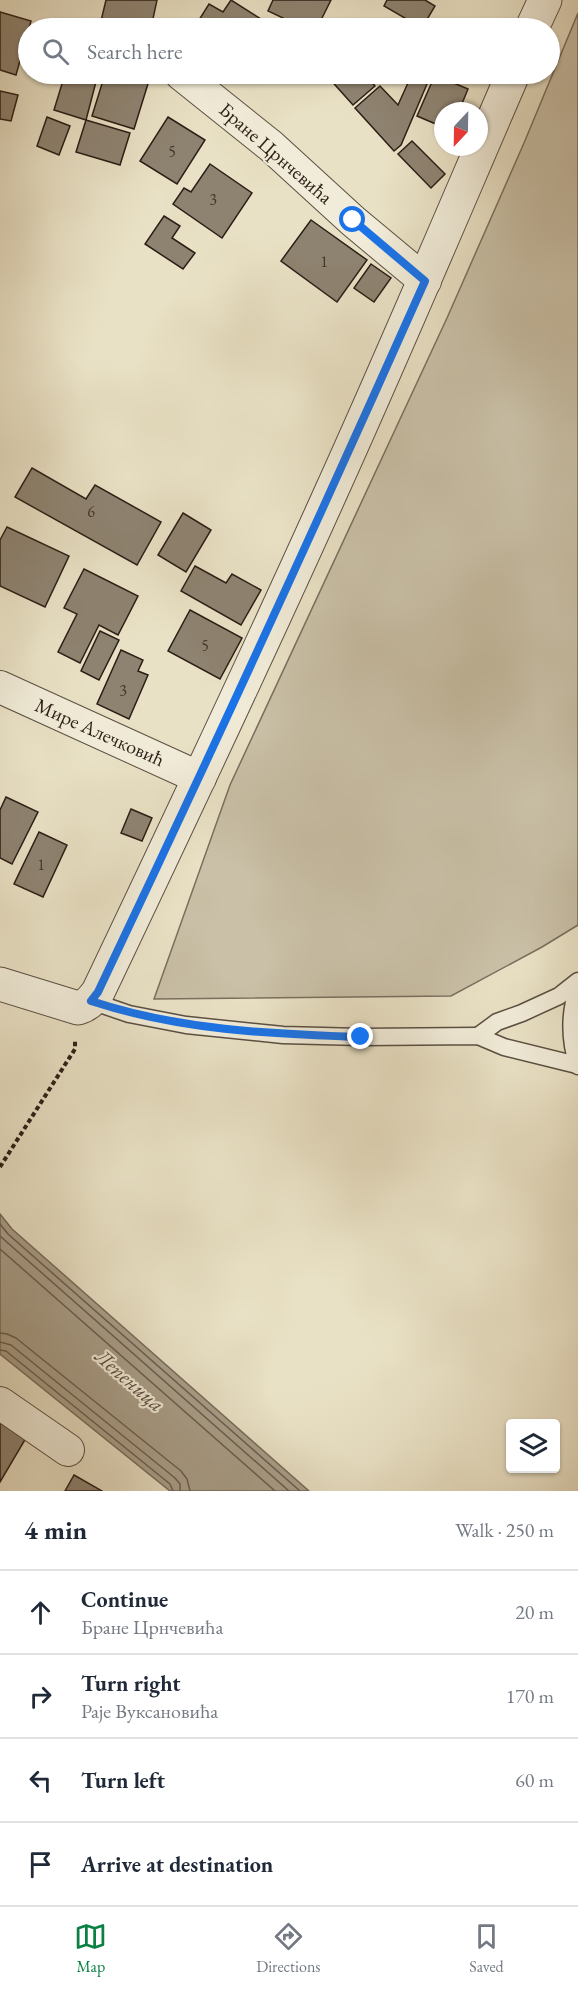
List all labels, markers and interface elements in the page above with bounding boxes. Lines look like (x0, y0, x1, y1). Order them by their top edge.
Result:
search box (18, 18, 560, 84)
icon: search (39, 35, 72, 68)
text: Search here (87, 37, 182, 66)
street label: Бране Црнчевића (214, 96, 338, 210)
north arrow (434, 102, 488, 156)
house number: 5 (168, 141, 176, 162)
house number: 3 (209, 189, 217, 210)
route start (339, 206, 365, 232)
house number: 1 (320, 251, 328, 272)
house number: 6 (87, 501, 95, 522)
house number: 5 (201, 635, 209, 656)
house number: 3 (119, 680, 127, 701)
street label: Мире Алечковић (31, 692, 169, 772)
house number: 1 (37, 854, 45, 875)
route end (347, 1023, 373, 1049)
water label: Лепеница (89, 1342, 170, 1417)
map controls (506, 1419, 560, 1473)
button: layers (506, 1419, 560, 1473)
text: 4 min (24, 1513, 87, 1547)
text: Walk · 250 m (455, 1517, 554, 1543)
text: Continue (81, 1585, 168, 1614)
icon: ahead (24, 1596, 57, 1629)
text: 20 m (515, 1599, 554, 1625)
text: Бране Црнчевића (81, 1614, 223, 1640)
text: Turn right (81, 1669, 180, 1698)
icon: right (24, 1680, 57, 1713)
text: 170 m (506, 1683, 554, 1709)
text: Раје Вуксановића (81, 1698, 218, 1724)
icon: left (24, 1764, 57, 1797)
text: Turn left (81, 1766, 165, 1795)
text: 60 m (515, 1767, 554, 1793)
icon: arrive (24, 1848, 57, 1881)
text: Arrive at destination (81, 1850, 273, 1879)
tab: Map (74, 1920, 107, 1977)
tab: Directions (256, 1920, 321, 1977)
tab: Saved (469, 1920, 504, 1977)

